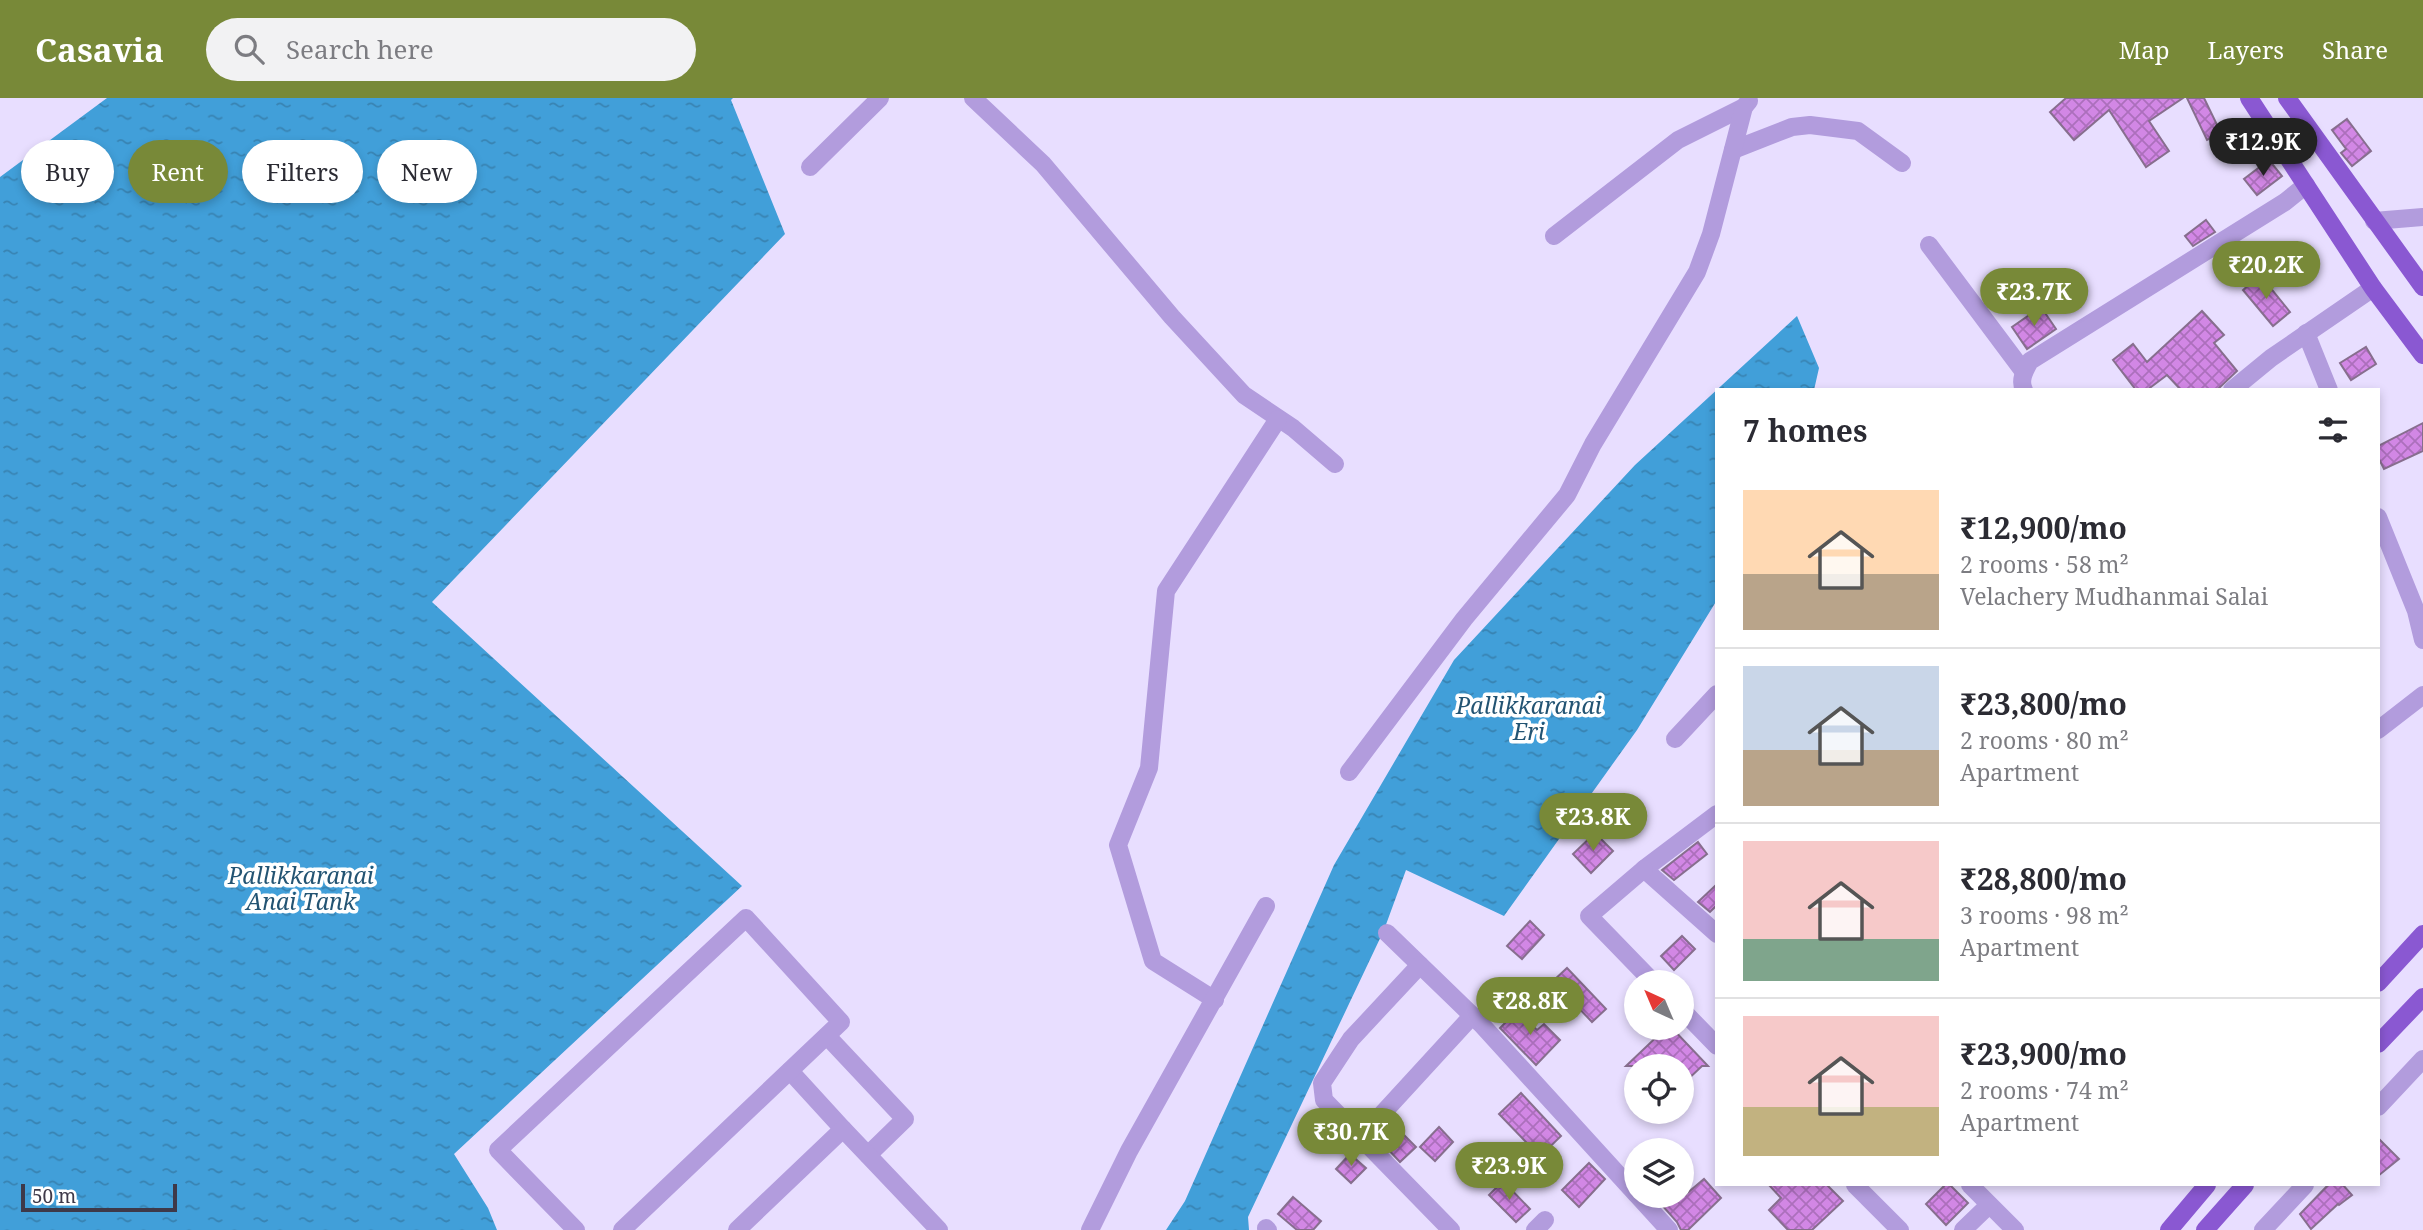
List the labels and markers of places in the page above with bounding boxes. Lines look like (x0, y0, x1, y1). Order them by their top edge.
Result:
pin: ₹12.9K (2206, 118, 2320, 178)
pin: ₹20.2K (2209, 242, 2323, 301)
pin: ₹23.7K (1977, 268, 2091, 328)
pin: ₹23.8K (1536, 794, 1650, 853)
pin: ₹28.8K (1473, 978, 1587, 1037)
pin: ₹30.7K (1294, 1108, 1408, 1168)
pin: ₹23.9K (1452, 1142, 1566, 1202)

